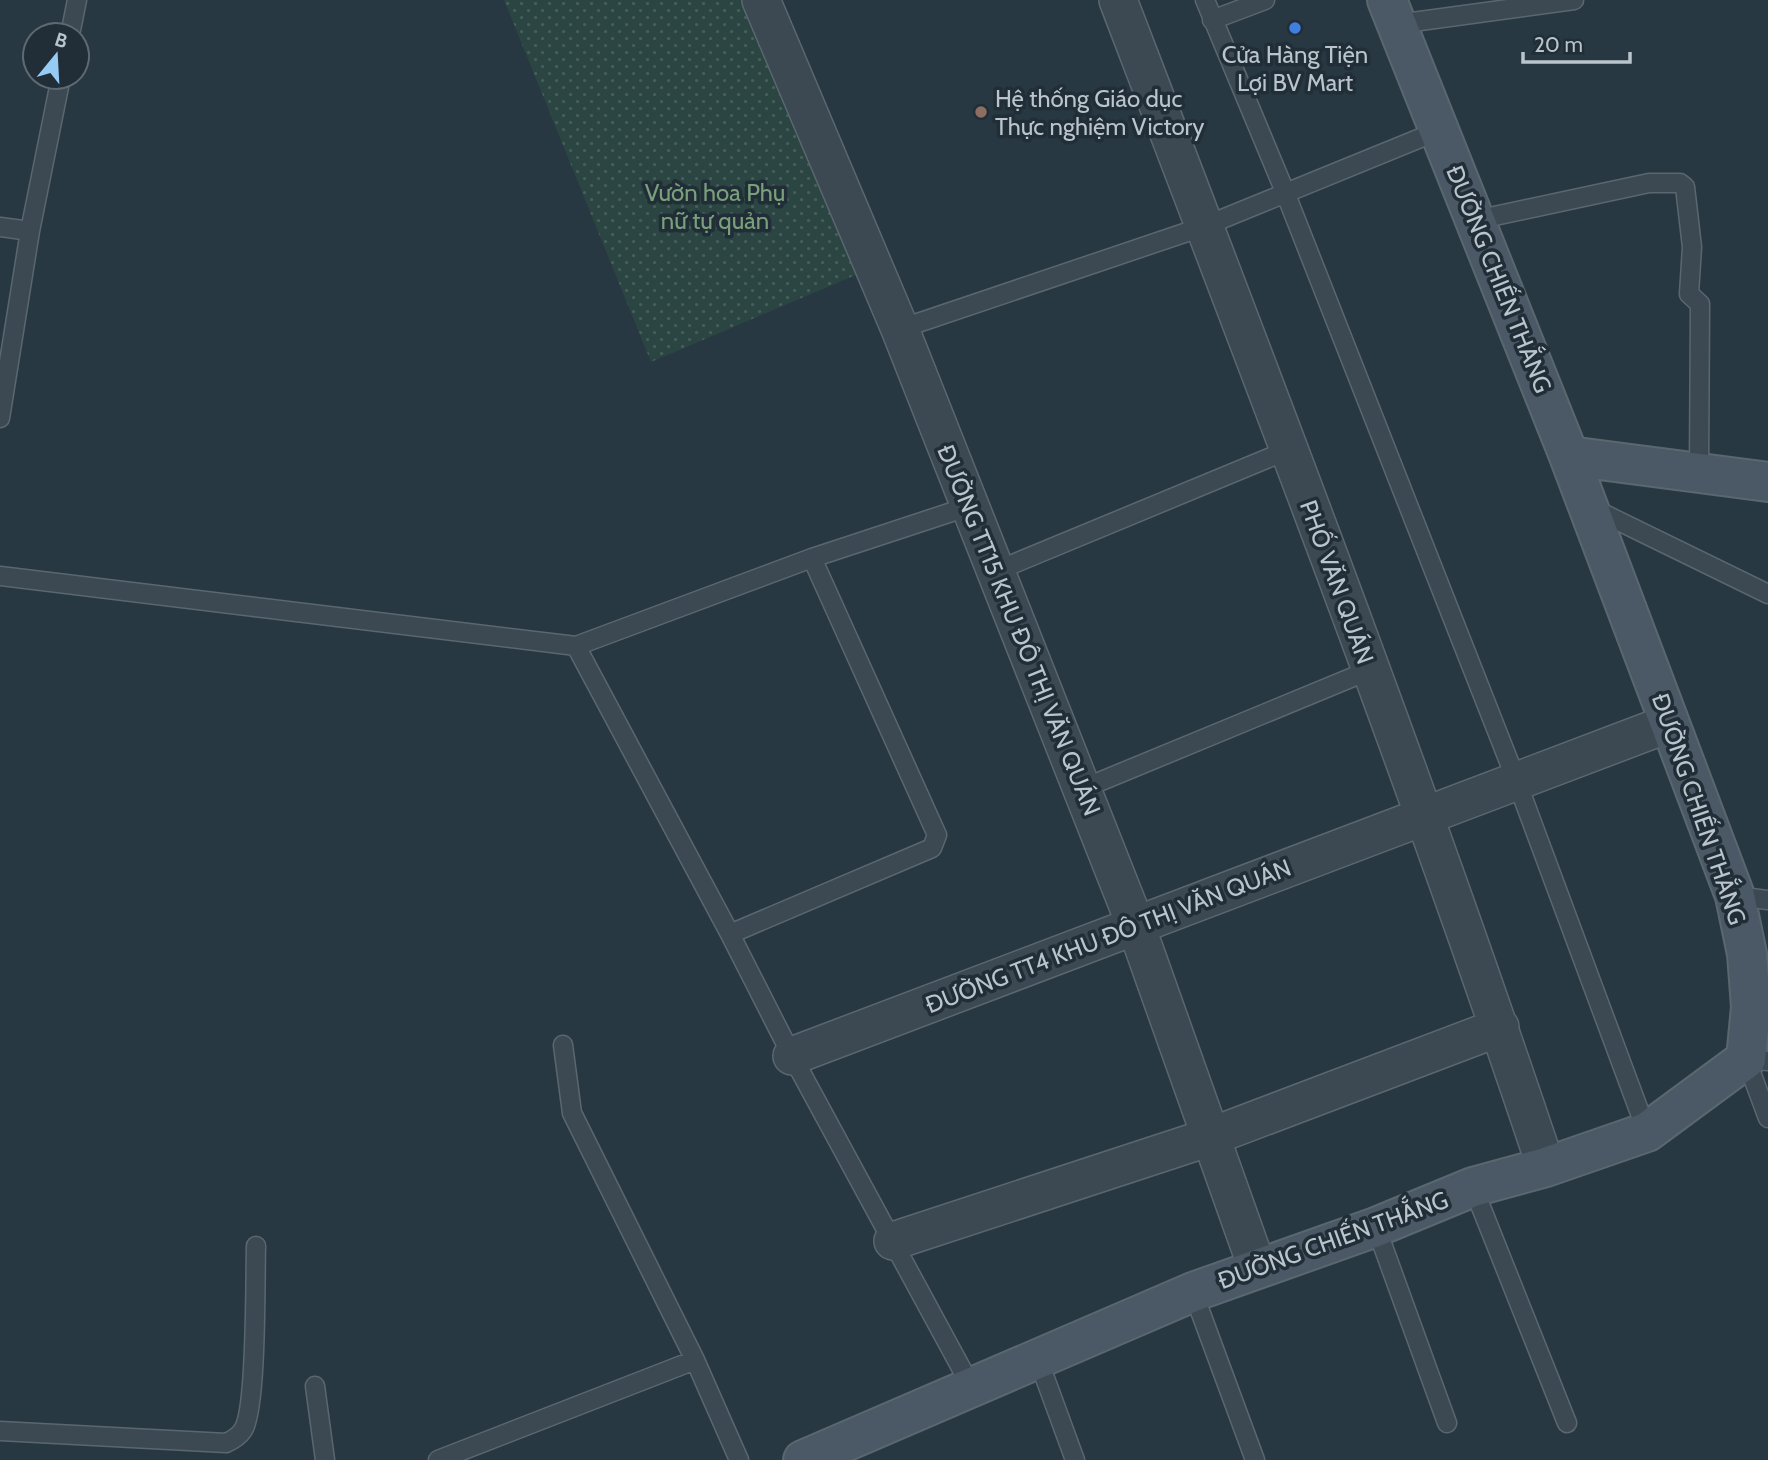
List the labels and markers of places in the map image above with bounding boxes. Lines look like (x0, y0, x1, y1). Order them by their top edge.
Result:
marker: Cửa Hàng Tiện Lợi BV Mart (1287, 20, 1303, 36)
place label: Cửa Hàng Tiện Lợi BV Mart (1222, 40, 1368, 97)
place label: Hệ thống Giáo dục Thực nghiệm Victory (995, 84, 1204, 141)
marker: Hệ thống Giáo dục Thực nghiệm Victory (973, 104, 989, 120)

